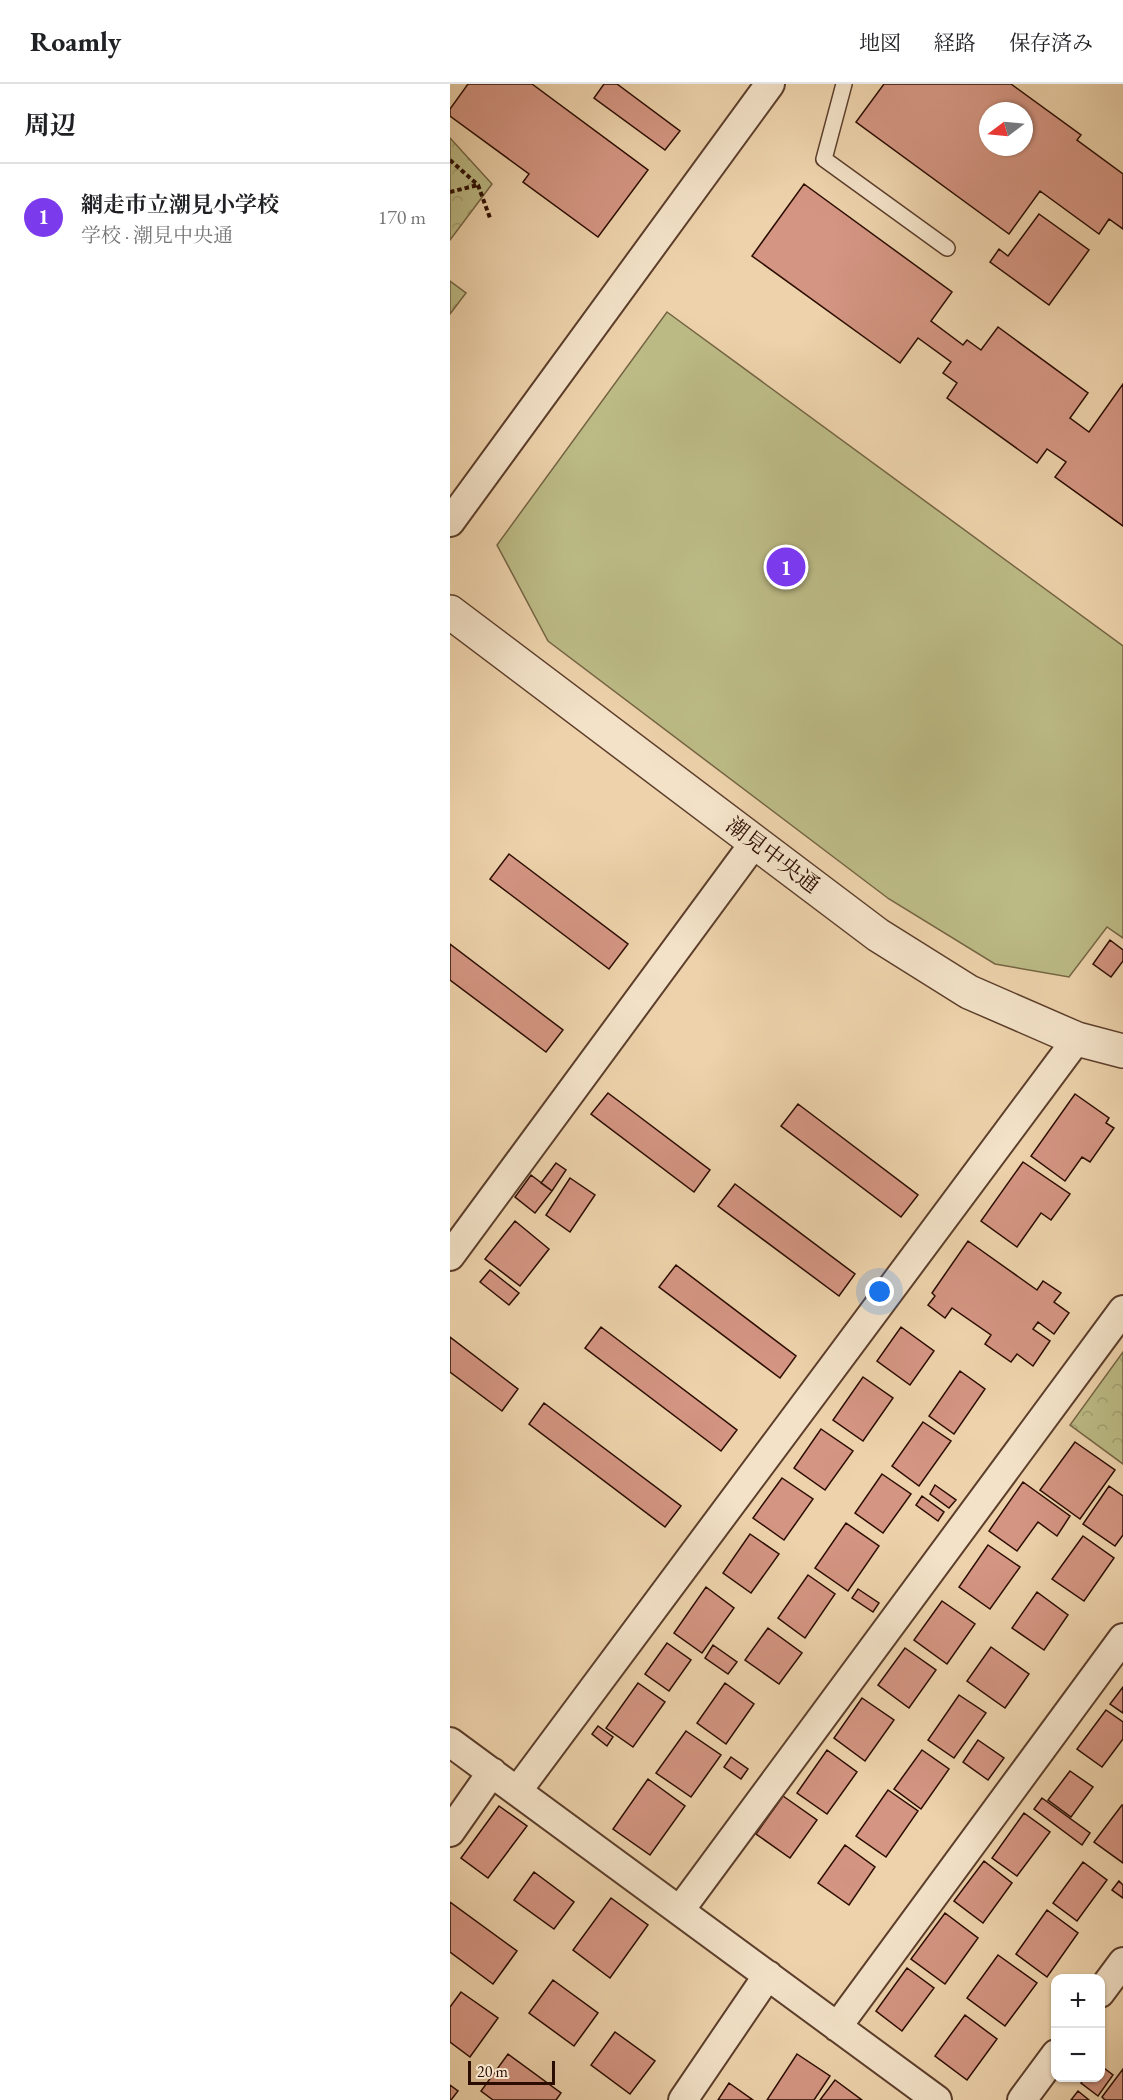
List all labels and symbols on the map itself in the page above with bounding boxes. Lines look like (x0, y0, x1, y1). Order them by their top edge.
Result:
north arrow (979, 102, 1033, 156)
pin: 1 (766, 544, 806, 590)
street label: 潮見中央通 (720, 810, 826, 900)
your location (865, 1277, 894, 1306)
scale bar (468, 2058, 555, 2086)

